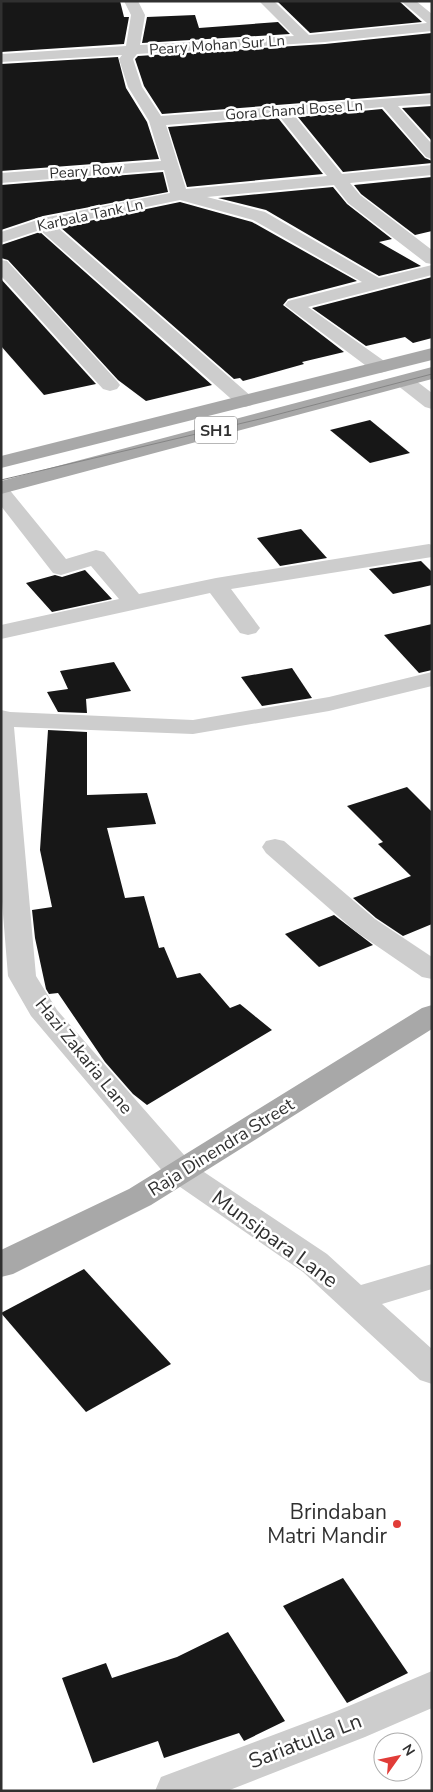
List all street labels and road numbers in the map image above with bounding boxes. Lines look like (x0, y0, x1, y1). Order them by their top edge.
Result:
street label: Peary Mohan Sur Ln (148, 30, 286, 60)
street label: Gora Chand Bose Ln (224, 95, 364, 125)
street label: Peary Row (49, 158, 124, 184)
street label: Karbala Tank Ln (35, 194, 145, 236)
road number: SH1 (195, 416, 237, 444)
street label: Hazi Zakaria Lane (30, 993, 138, 1119)
street label: Raja Dinendra Street (144, 1092, 299, 1202)
street label: Munsipara Lane (206, 1184, 344, 1294)
street label: Sariatulla Ln (244, 1707, 366, 1775)

